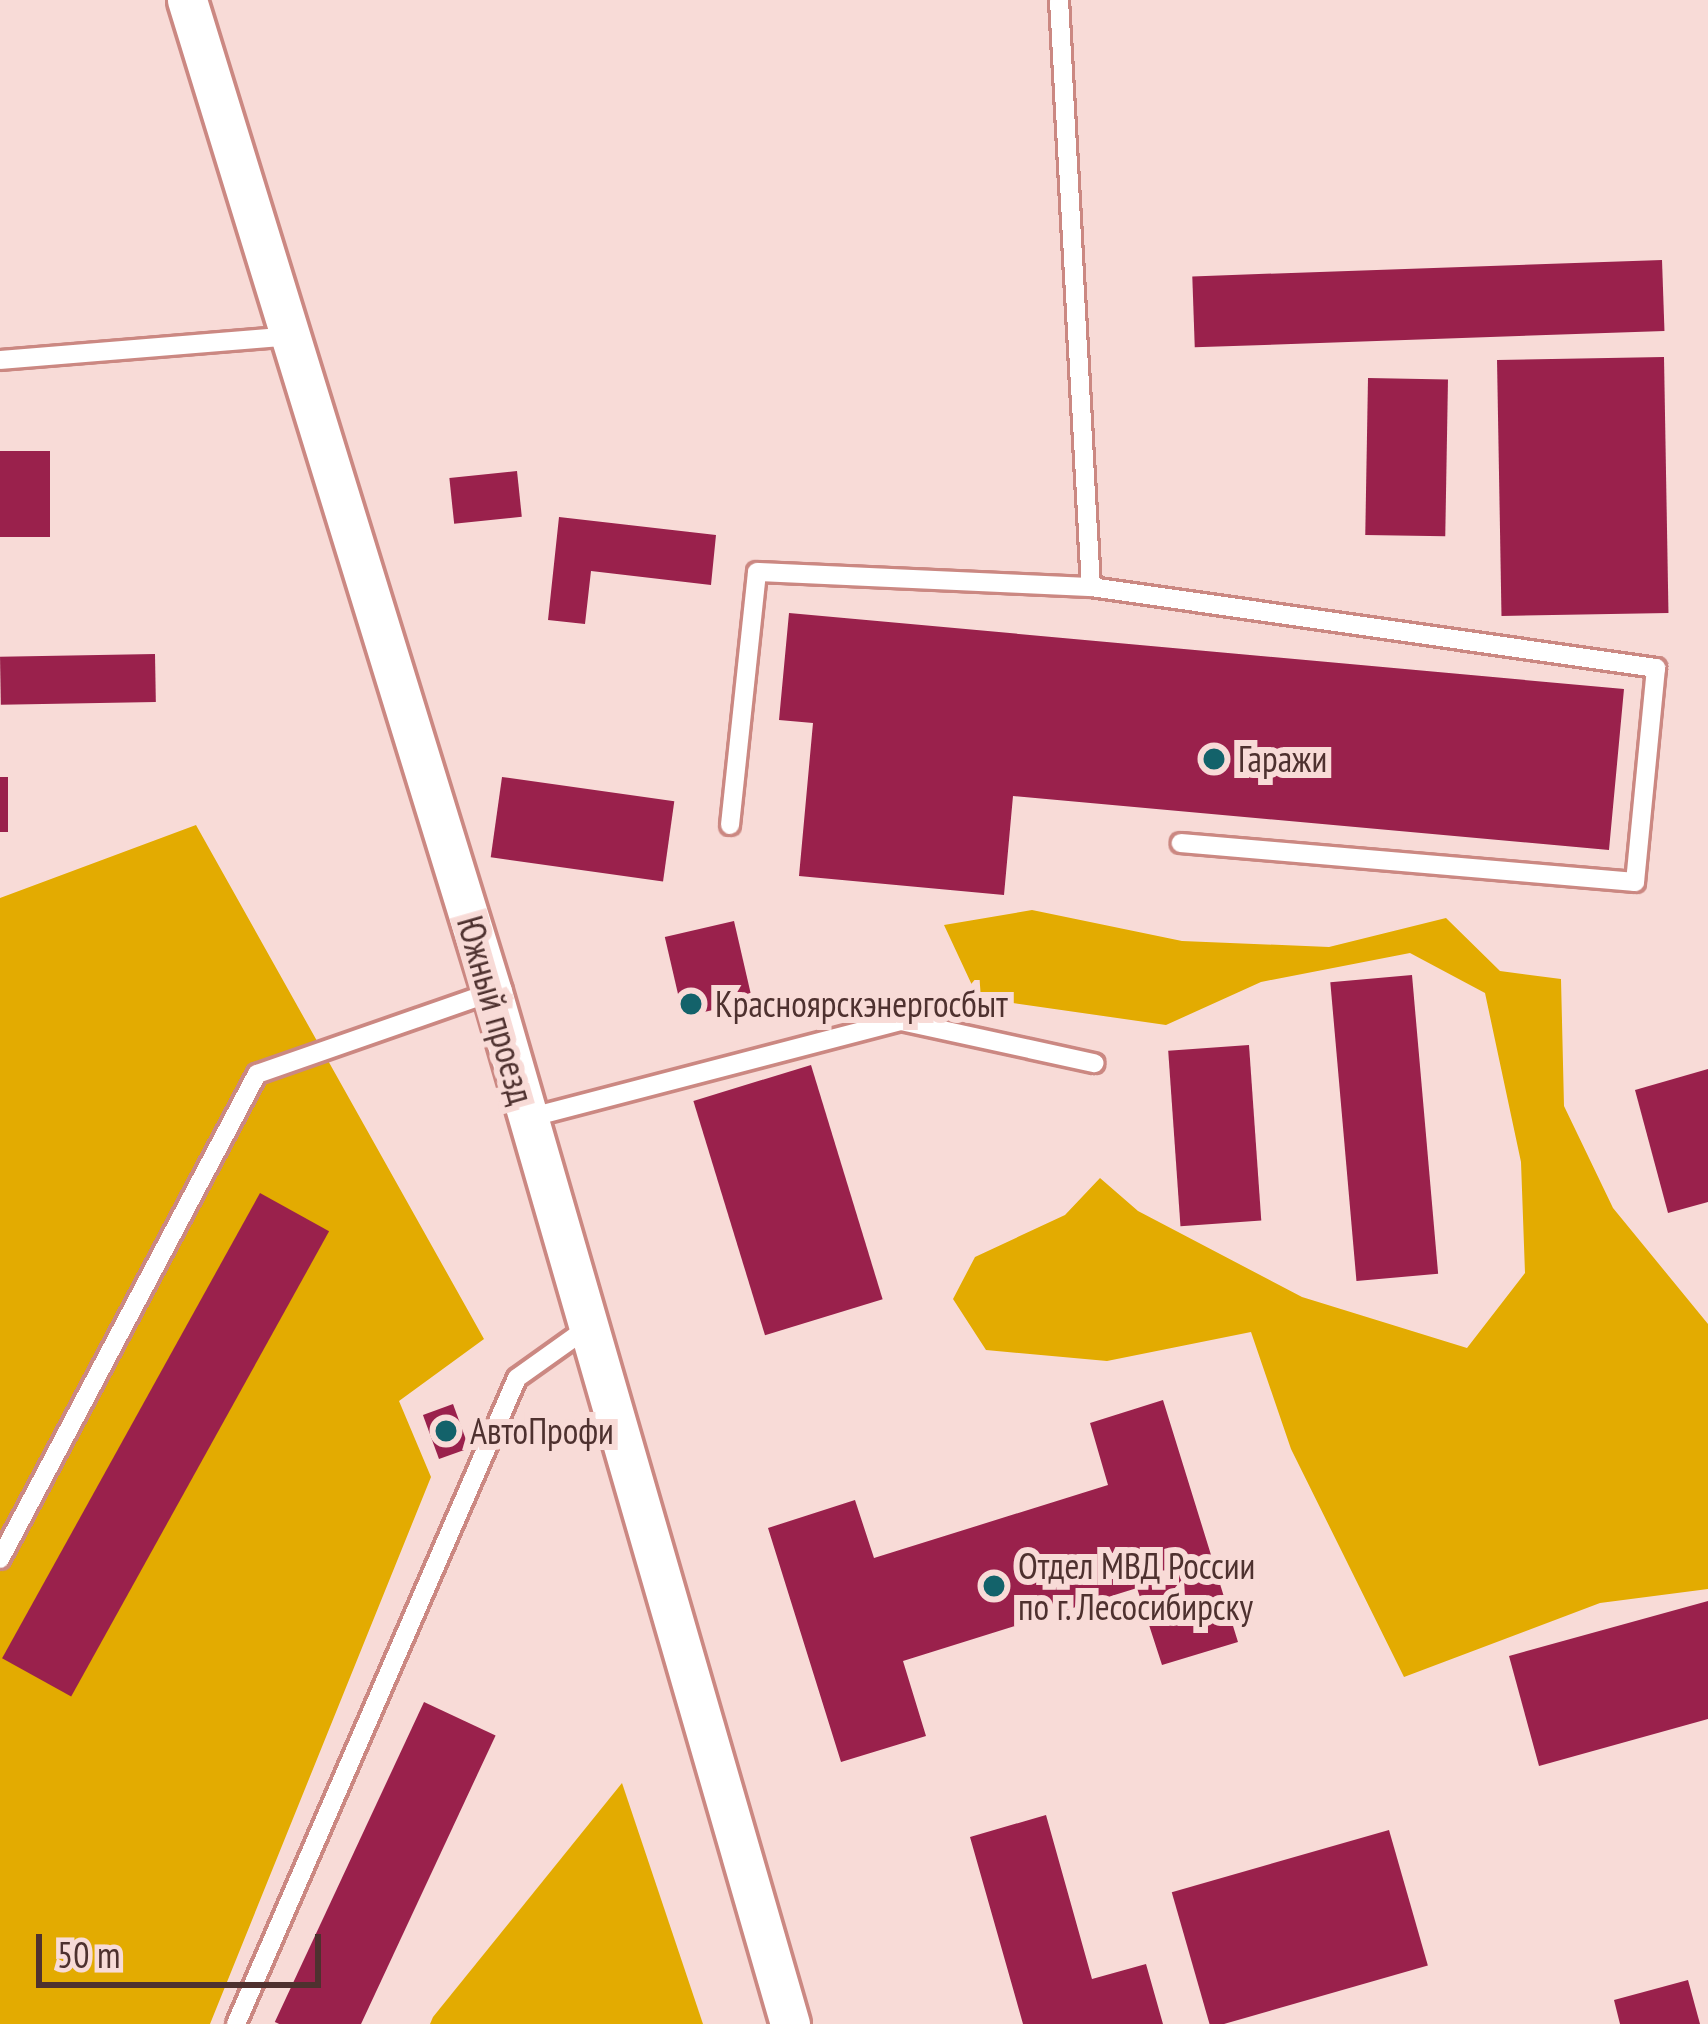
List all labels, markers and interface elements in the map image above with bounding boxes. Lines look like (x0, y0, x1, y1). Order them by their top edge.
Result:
place label: Гаражи (1238, 737, 1327, 781)
marker: Гаражи (1201, 746, 1227, 772)
street label: Южный проезд (449, 911, 543, 1109)
place label: Красноярскэнергосбыт (715, 982, 1008, 1026)
marker: Красноярскэнергосбыт (678, 991, 704, 1017)
place label: АвтоПрофи (470, 1409, 614, 1453)
marker: АвтоПрофи (433, 1418, 459, 1444)
place label: Отдел МВД России по г. Лесосибирску (1018, 1543, 1255, 1628)
marker: Отдел МВД России по г. Лесосибирску (981, 1573, 1007, 1599)
scale bar (42, 1910, 327, 1984)
text: 50 m (57, 1931, 120, 1978)

